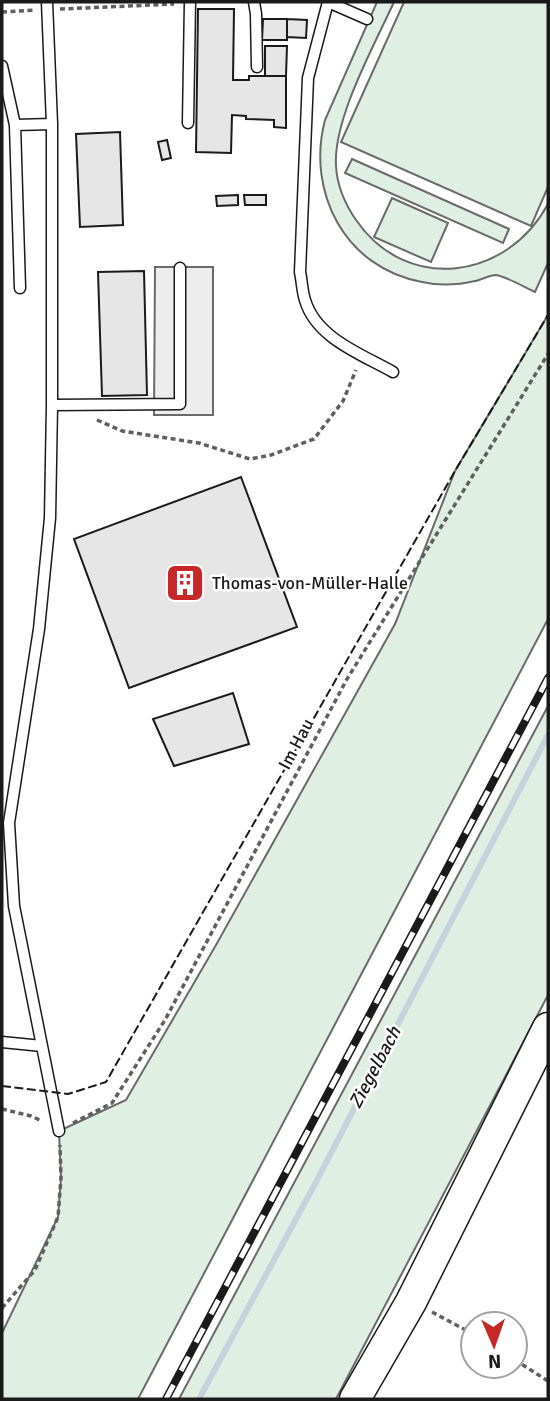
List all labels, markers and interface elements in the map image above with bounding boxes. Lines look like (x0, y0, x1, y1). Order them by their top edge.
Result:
building icon: Thomas-von-Müller-Halle (164, 562, 206, 604)
place label: Thomas-von-Müller-Halle (212, 572, 408, 594)
street label: Im Hau (273, 715, 319, 773)
water label: Ziegelbach (343, 1022, 407, 1113)
north arrow (459, 1310, 529, 1380)
text: N (488, 1349, 502, 1373)

